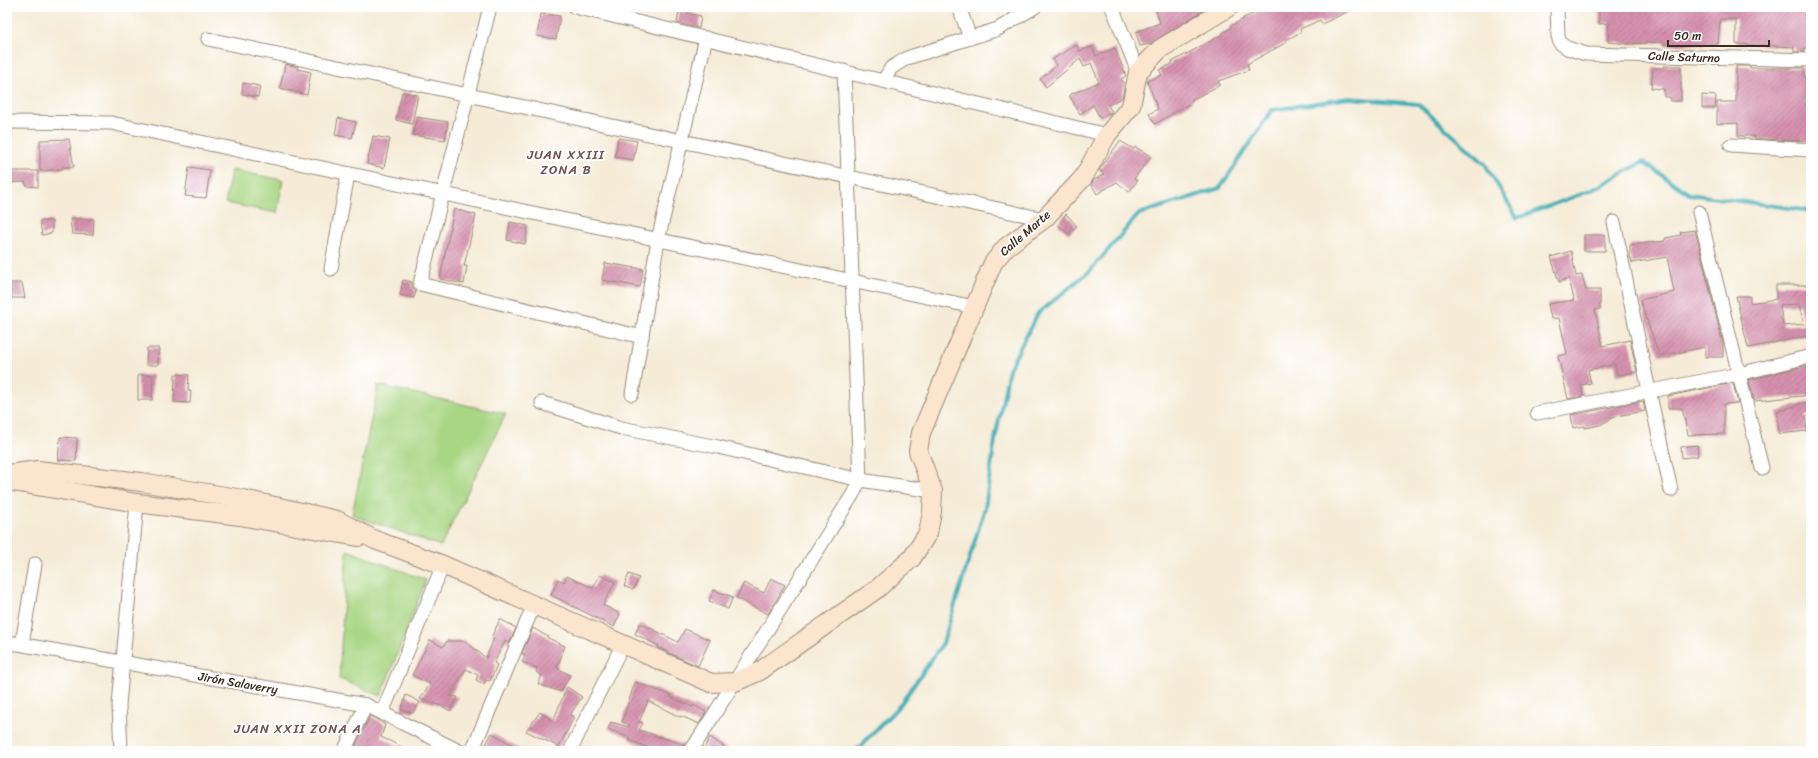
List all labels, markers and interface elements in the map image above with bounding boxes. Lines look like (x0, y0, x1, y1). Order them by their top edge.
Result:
scale bar (1668, 22, 1769, 48)
text: 50 m (1674, 25, 1701, 47)
street label: Calle Saturno (1648, 45, 1720, 69)
district label: JUAN XXIII ZONA B (526, 143, 605, 181)
street label: Calle Marte (994, 204, 1056, 262)
street label: Jirón Salaverry (196, 665, 280, 701)
district label: JUAN XXII ZONA A (233, 717, 362, 740)

